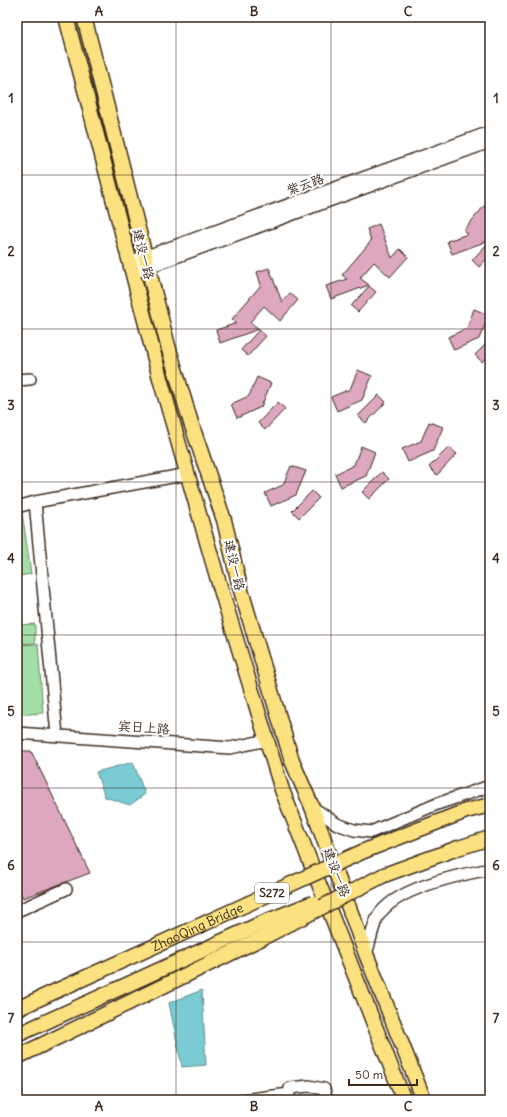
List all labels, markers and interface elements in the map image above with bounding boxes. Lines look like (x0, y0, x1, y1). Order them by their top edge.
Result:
text: A (95, 3, 104, 20)
text: B (250, 3, 259, 20)
text: C (404, 3, 413, 20)
text: 1 (8, 90, 14, 107)
text: 1 (493, 90, 499, 107)
street label: 紫云路 (284, 170, 326, 199)
street label: 建设一路 (129, 227, 158, 281)
text: 2 (7, 243, 15, 260)
text: 2 (492, 243, 500, 260)
text: 3 (7, 397, 15, 414)
text: 3 (492, 397, 500, 414)
street label: 建设一路 (220, 538, 249, 592)
text: 4 (7, 550, 15, 567)
text: 4 (492, 550, 500, 567)
text: 5 (7, 703, 15, 720)
text: 5 (492, 703, 500, 720)
street label: 宾日上路 (117, 717, 171, 738)
street label: 建设一路 (319, 845, 354, 900)
text: 6 (7, 857, 15, 874)
text: 6 (492, 857, 500, 874)
road number: S272 (255, 883, 289, 903)
street label: ZhaoQing Bridge (149, 899, 246, 955)
text: 7 (8, 1010, 15, 1027)
text: 7 (493, 1010, 500, 1027)
scale bar (349, 1061, 417, 1087)
text: 50 m (355, 1067, 384, 1082)
text: A (95, 1098, 104, 1115)
text: B (250, 1098, 259, 1115)
text: C (404, 1098, 413, 1115)

